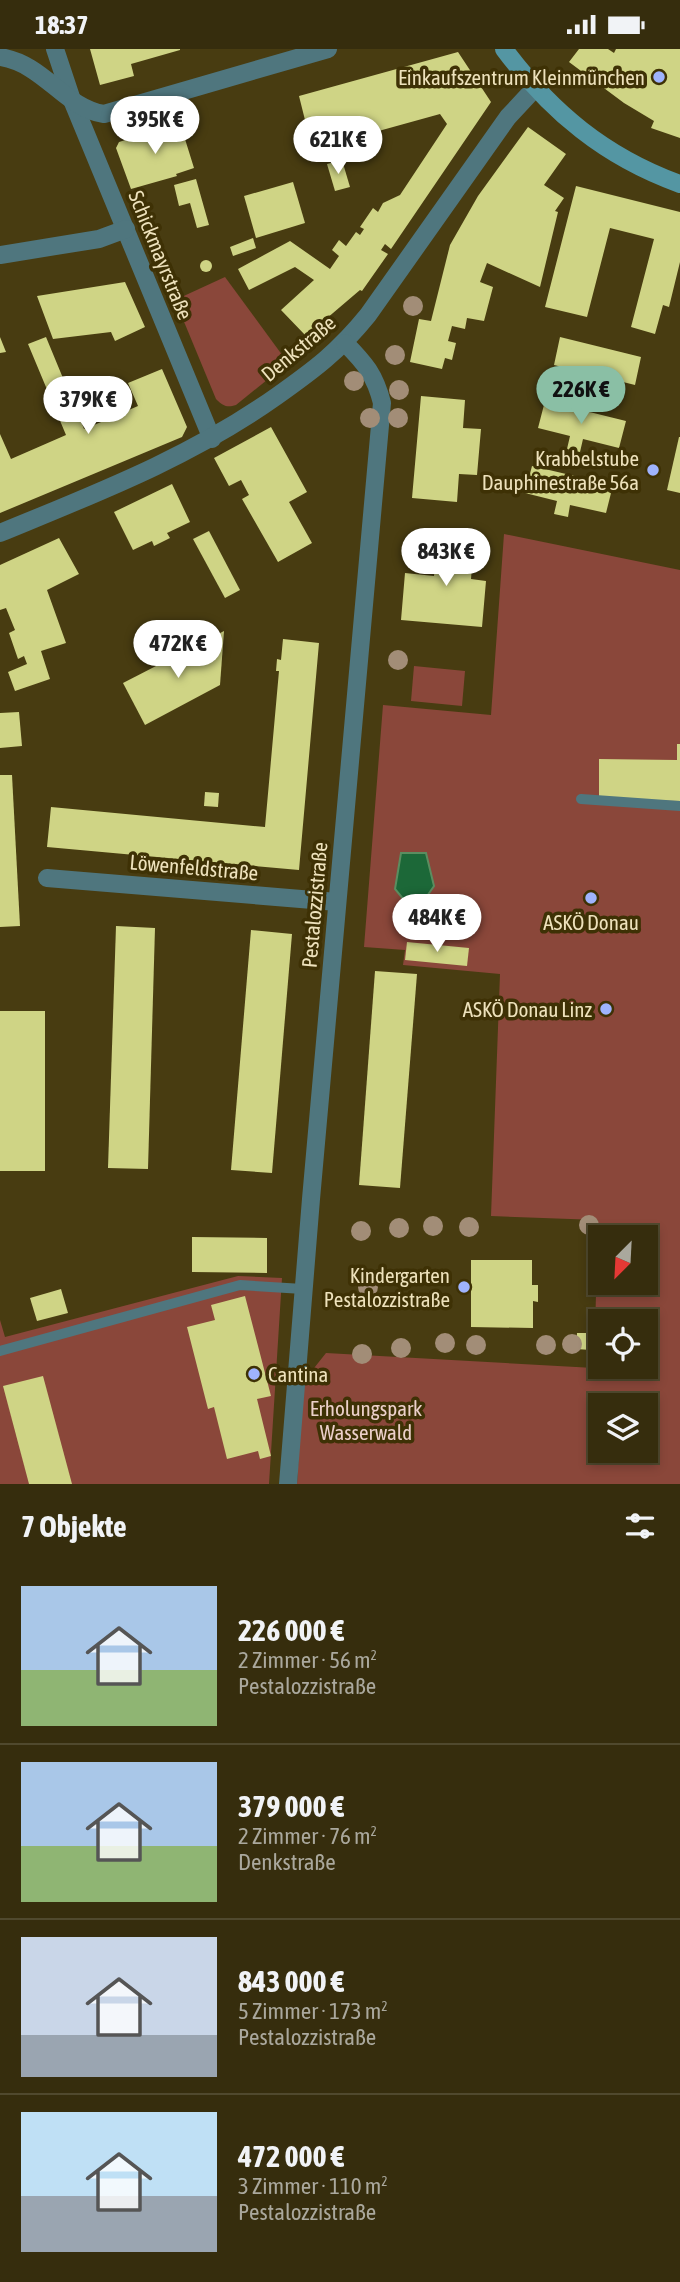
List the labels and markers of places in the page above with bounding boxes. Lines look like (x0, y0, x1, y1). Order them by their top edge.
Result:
place label: Einkaufszentrum Kleinmünchen (398, 65, 645, 89)
marker: Einkaufszentrum Kleinmünchen (651, 69, 667, 85)
pin: 395K € (98, 97, 212, 156)
pin: 621K € (281, 117, 395, 176)
pin: 226K € (524, 367, 638, 426)
pin: 379K € (31, 377, 145, 436)
place label: Krabbelstube Dauphinestraße 56a (482, 446, 639, 494)
marker: Krabbelstube Dauphinestraße 56a (645, 462, 661, 478)
pin: 843K € (389, 529, 503, 588)
pin: 472K € (121, 621, 235, 680)
marker: ASKÖ Donau (583, 890, 599, 906)
pin: 484K € (380, 895, 494, 954)
place label: ASKÖ Donau (543, 910, 639, 934)
place label: ASKÖ Donau Linz (463, 997, 592, 1021)
marker: ASKÖ Donau Linz (598, 1001, 614, 1017)
place label: Kindergarten Pestalozzistraße (324, 1263, 450, 1311)
marker: Kindergarten Pestalozzistraße (456, 1279, 472, 1295)
place label: Cantina (268, 1362, 328, 1386)
marker: Cantina (246, 1366, 262, 1382)

